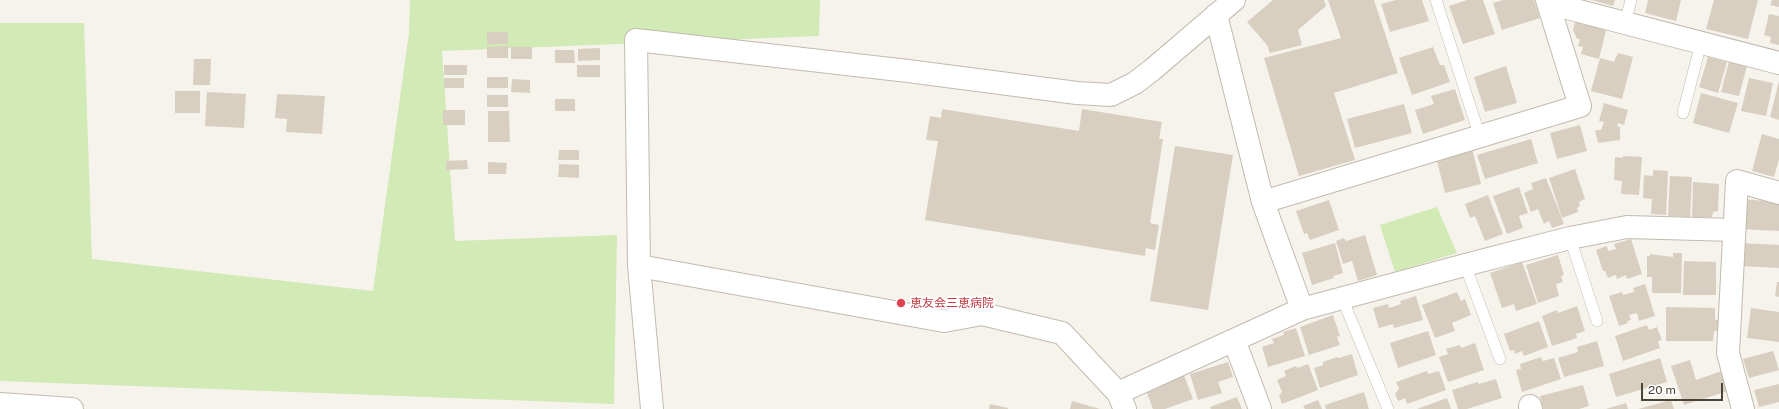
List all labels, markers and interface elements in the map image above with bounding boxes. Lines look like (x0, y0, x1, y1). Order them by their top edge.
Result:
place label: 恵友会三恵病院 (910, 296, 994, 310)
marker: 恵友会三恵病院 (895, 297, 907, 309)
scale bar (1643, 375, 1725, 401)
text: 20 m (1648, 383, 1676, 397)

